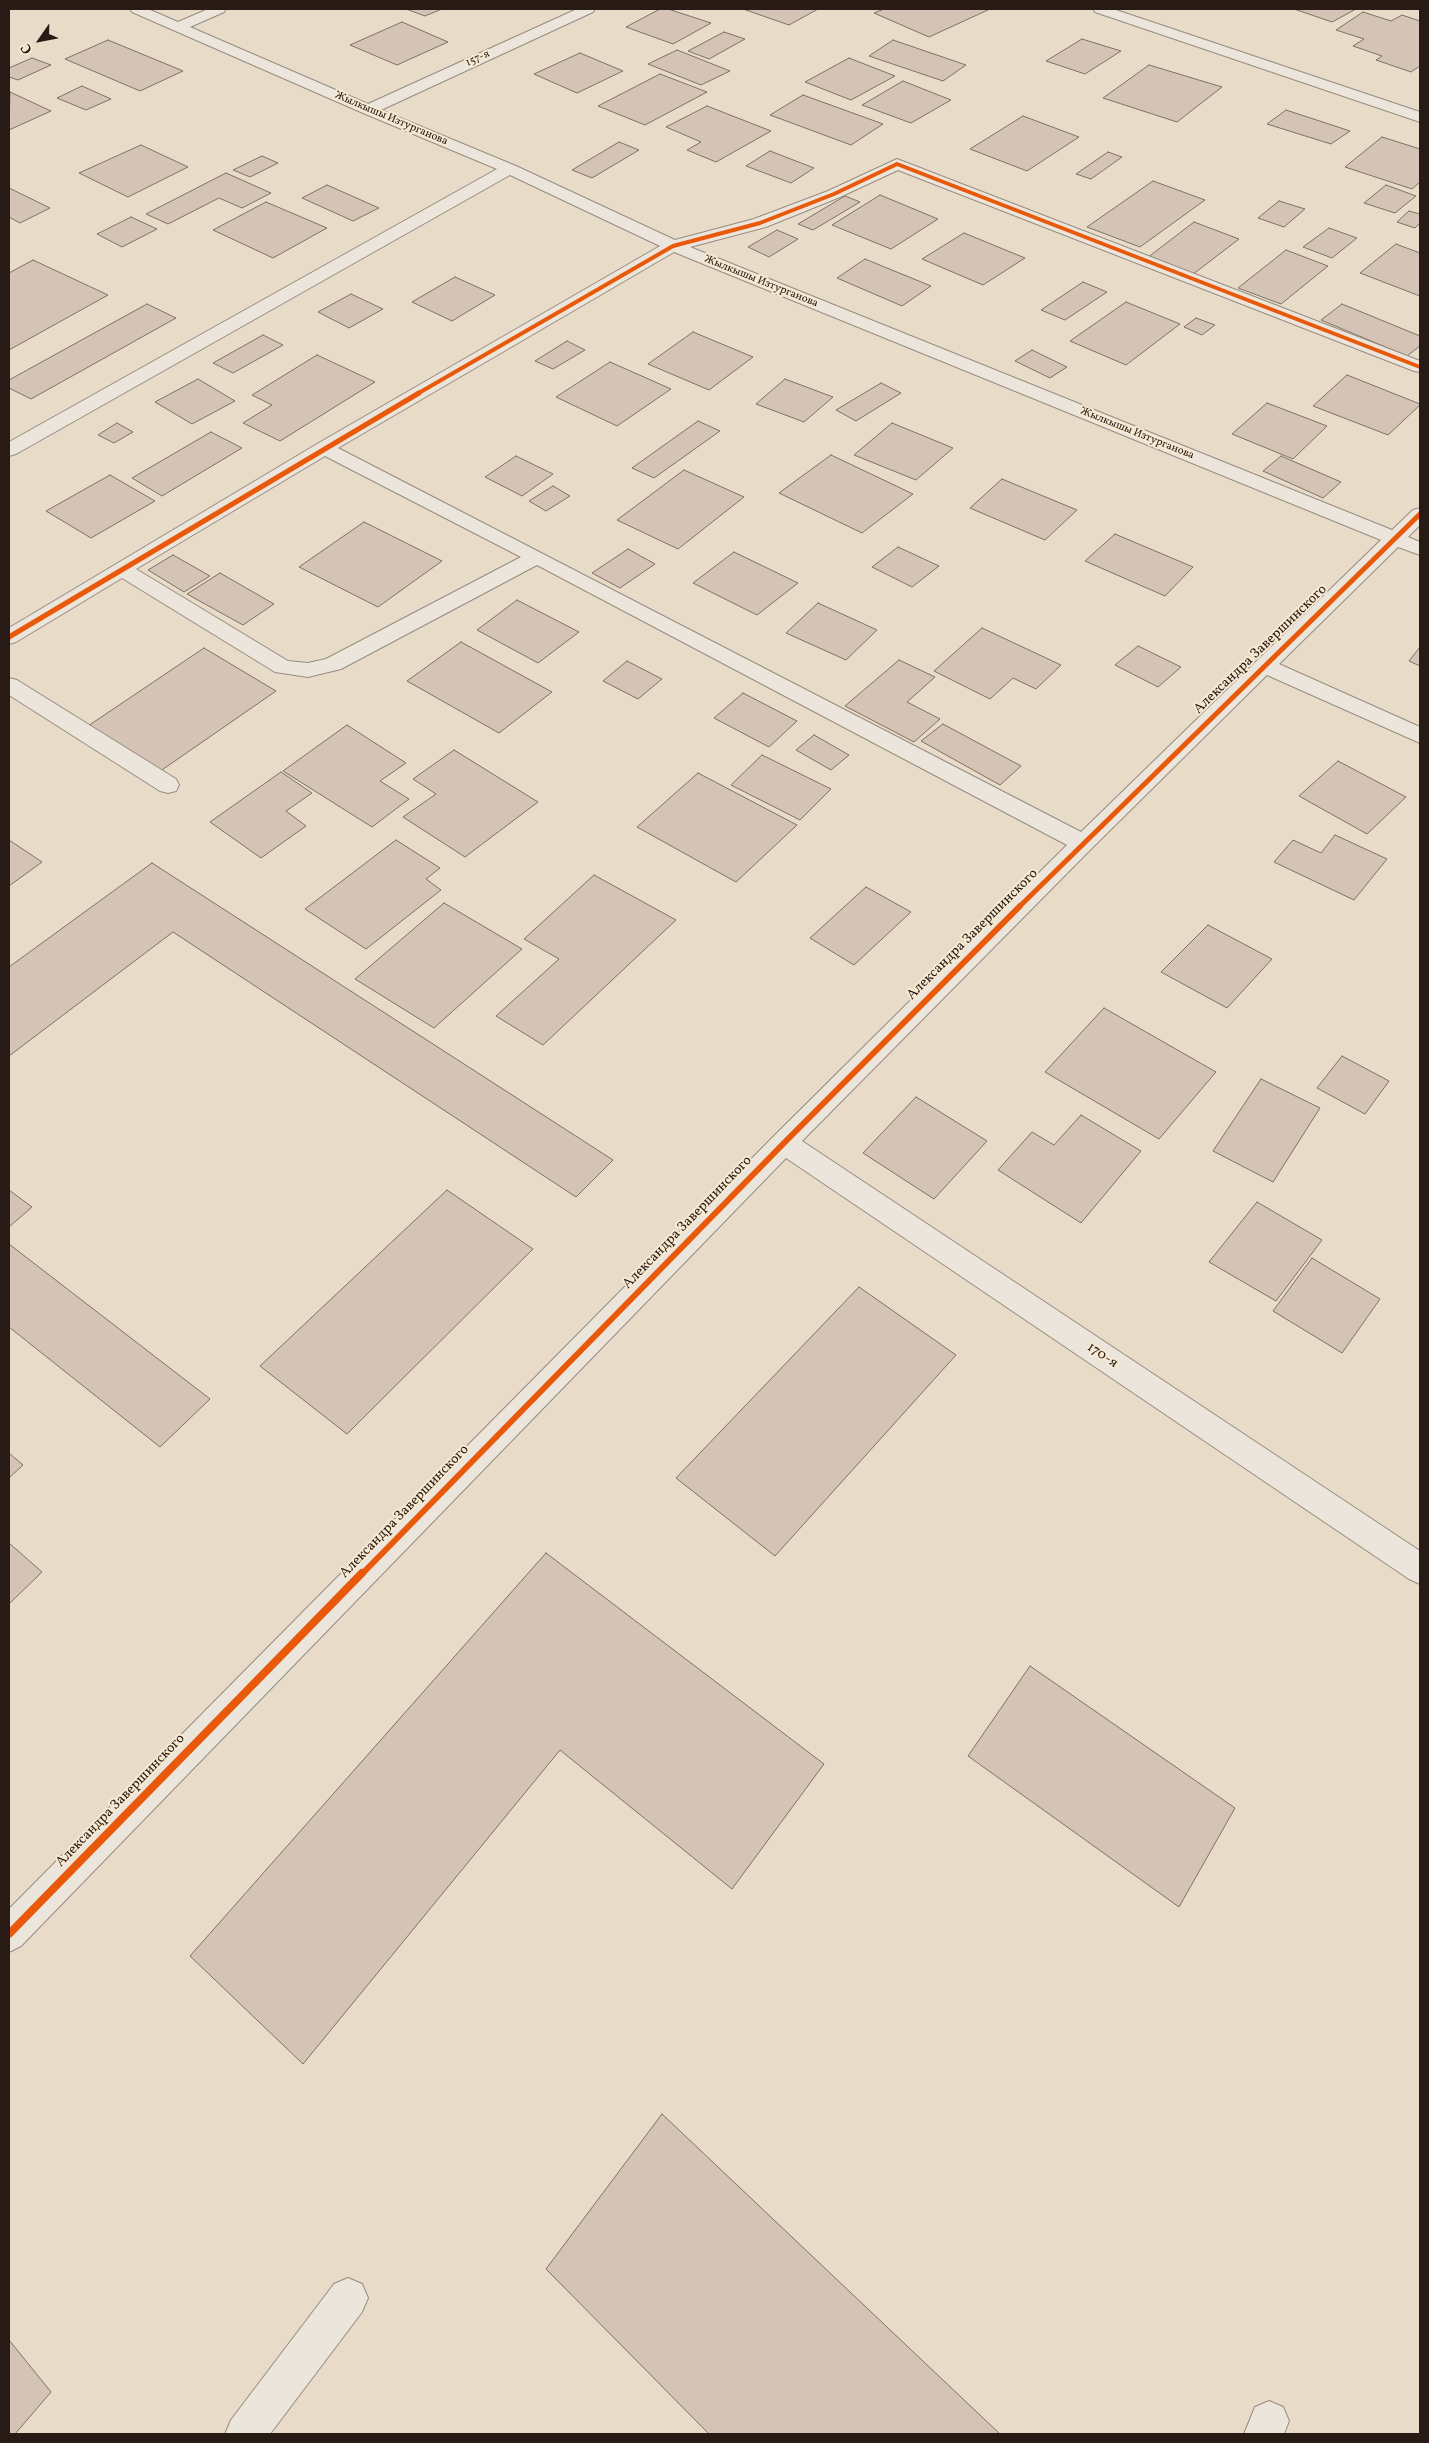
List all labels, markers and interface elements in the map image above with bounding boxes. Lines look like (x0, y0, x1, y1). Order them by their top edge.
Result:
north arrow (15, 15, 65, 65)
text: С (17, 39, 37, 57)
street label: 157-я (464, 48, 492, 70)
street label: Жылкышы Изтурганова (332, 89, 450, 149)
street label: Жылкышы Изтурганова (702, 253, 820, 311)
street label: Жылкышы Изтурганова (1078, 405, 1196, 463)
street label: Александра Завершинского (1191, 582, 1331, 718)
street label: Александра Завершинского (904, 866, 1042, 1004)
street label: Александра Завершинского (620, 1153, 756, 1293)
street label: 170-я (1083, 1340, 1121, 1372)
street label: Александра Завершинского (337, 1442, 473, 1582)
street label: Александра Завершинского (53, 1731, 189, 1871)

